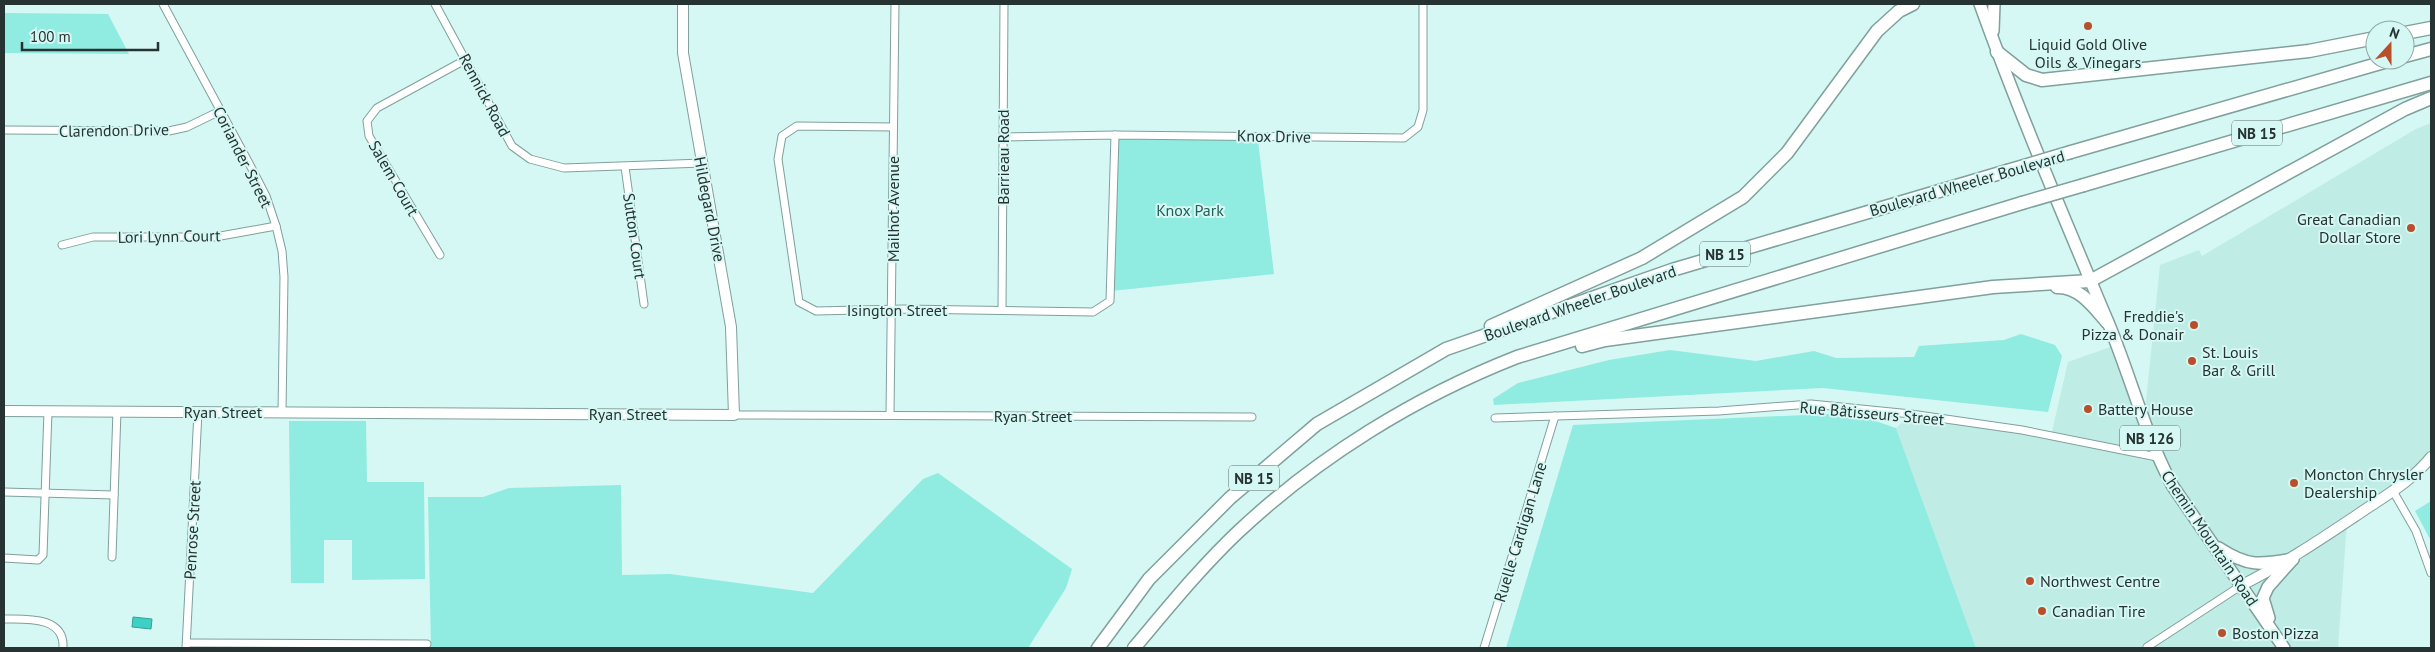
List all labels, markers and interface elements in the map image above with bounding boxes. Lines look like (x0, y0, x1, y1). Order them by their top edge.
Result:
scale bar (22, 20, 159, 52)
marker: Liquid Gold Olive Oils & Vinegars (2082, 20, 2094, 32)
north arrow (2365, 20, 2415, 70)
text: N (2387, 23, 2402, 43)
text: 100 m (30, 27, 71, 46)
place label: Liquid Gold Olive Oils & Vinegars (2029, 34, 2147, 72)
street label: Rennick Road (455, 50, 515, 140)
street label: Coriander Street (209, 103, 277, 211)
street label: Barrieau Road (993, 109, 1013, 205)
street label: Clarendon Drive (59, 119, 169, 141)
road number: NB 15 (2232, 120, 2282, 146)
street label: Knox Drive (1237, 125, 1311, 147)
street label: Salem Court (364, 137, 424, 220)
street label: Boulevard Wheeler Boulevard (1867, 146, 2067, 220)
street label: Hildegard Drive (690, 155, 730, 263)
street label: Mailhot Avenue (883, 156, 903, 262)
street label: Sutton Court (619, 192, 651, 281)
park label: Knox Park (1156, 200, 1224, 220)
place label: Great Canadian Dollar Store (2297, 209, 2401, 247)
marker: Great Canadian Dollar Store (2405, 222, 2417, 234)
street label: Lori Lynn Court (117, 225, 221, 247)
road number: NB 15 (1700, 242, 1750, 266)
street label: Boulevard Wheeler Boulevard (1481, 261, 1679, 345)
street label: Isington Street (847, 300, 948, 320)
place label: Freddie's Pizza & Donair (2082, 306, 2185, 344)
marker: Freddie's Pizza & Donair (2188, 319, 2200, 331)
place label: St. Louis Bar & Grill (2202, 342, 2275, 380)
marker: St. Louis Bar & Grill (2186, 355, 2198, 367)
street label: Rue Bâtisseurs Street (1799, 397, 1946, 429)
place label: Battery House (2098, 399, 2194, 419)
street label: Ryan Street (184, 402, 263, 422)
marker: Battery House (2082, 403, 2094, 415)
street label: Ryan Street (589, 404, 668, 424)
street label: Ryan Street (994, 406, 1073, 426)
road number: NB 126 (2120, 426, 2180, 450)
street label: Ruelle Cardigan Lane (1489, 460, 1551, 604)
place label: Moncton Chrysler Dealership (2304, 464, 2424, 502)
road number: NB 15 (1229, 466, 1279, 490)
street label: Chemin Mountain Road (2157, 466, 2263, 610)
marker: Moncton Chrysler Dealership (2288, 477, 2300, 489)
street label: Penrose Street (179, 479, 205, 580)
place label: Northwest Centre (2040, 571, 2160, 591)
marker: Northwest Centre (2024, 575, 2036, 587)
place label: Canadian Tire (2052, 601, 2146, 621)
marker: Canadian Tire (2036, 605, 2048, 617)
place label: Boston Pizza (2232, 623, 2319, 643)
marker: Boston Pizza (2216, 627, 2228, 639)

